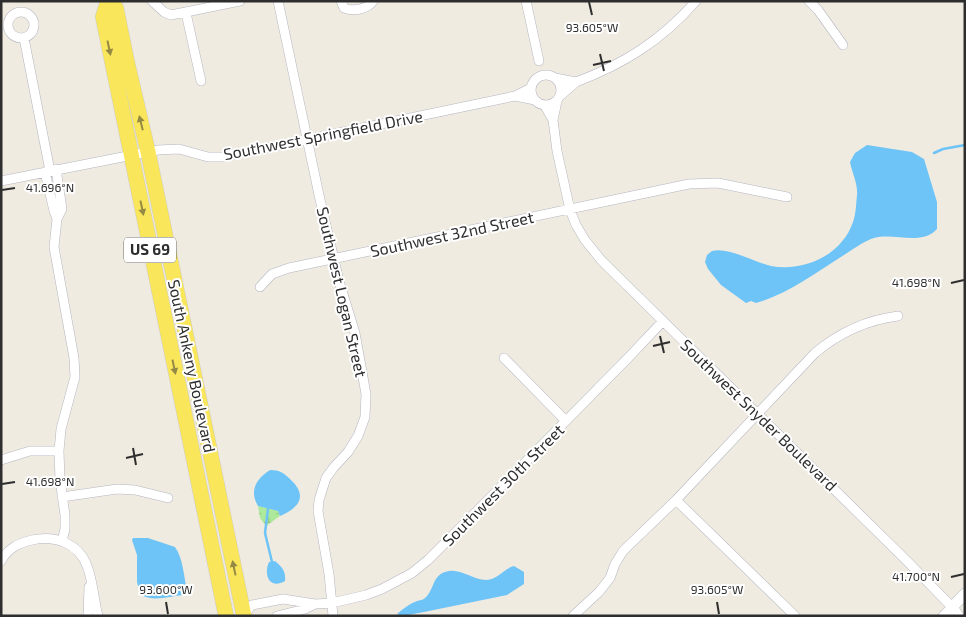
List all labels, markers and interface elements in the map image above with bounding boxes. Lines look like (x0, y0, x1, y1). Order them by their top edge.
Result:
text: 93.605°W (566, 20, 618, 34)
one-way arrow (105, 41, 113, 56)
street label: Southwest Springfield Drive (222, 106, 424, 163)
one-way arrow (137, 115, 145, 130)
text: 41.696°N (26, 180, 74, 194)
one-way arrow (138, 200, 146, 215)
street label: Southwest Logan Street (314, 205, 371, 379)
street label: Southwest 32nd Street (368, 207, 535, 260)
road number: US 69 (124, 238, 176, 262)
text: 41.698°N (892, 275, 940, 289)
street label: South Ankeny Boulevard (165, 278, 220, 454)
street label: Southwest Snyder Boulevard (677, 335, 842, 494)
one-way arrow (171, 359, 179, 375)
street label: Southwest 30th Street (438, 420, 567, 549)
text: 41.698°N (26, 474, 74, 488)
one-way arrow (230, 560, 238, 576)
text: 41.700°N (892, 569, 940, 583)
text: 93.600°W (139, 582, 193, 596)
text: 93.605°W (691, 582, 743, 596)

